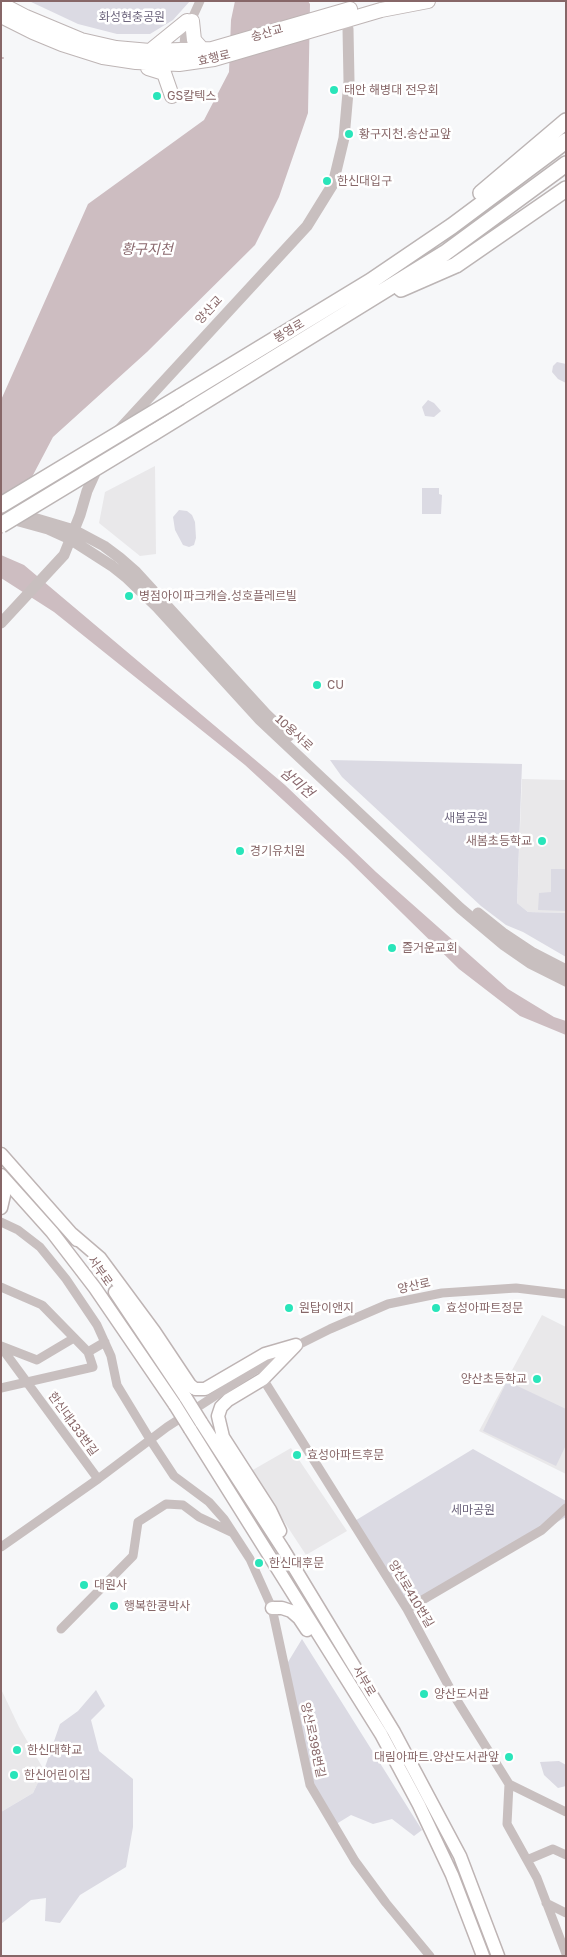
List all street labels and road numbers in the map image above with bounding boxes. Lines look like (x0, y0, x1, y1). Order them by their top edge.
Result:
street label: 송산교 (249, 22, 285, 44)
street label: 효행로 (196, 47, 232, 69)
street label: 양산교 (192, 293, 226, 327)
street label: 봉영로 (271, 316, 307, 346)
street label: 10용사로 (272, 712, 316, 754)
street label: 서부로 (85, 1253, 115, 1289)
street label: 양산로 (396, 1276, 432, 1296)
street label: 한신대133번길 (45, 1389, 101, 1459)
street label: 양산로410번길 (385, 1558, 437, 1630)
street label: 서부로 (349, 1663, 379, 1699)
street label: 양산로398번길 (298, 1701, 328, 1779)

